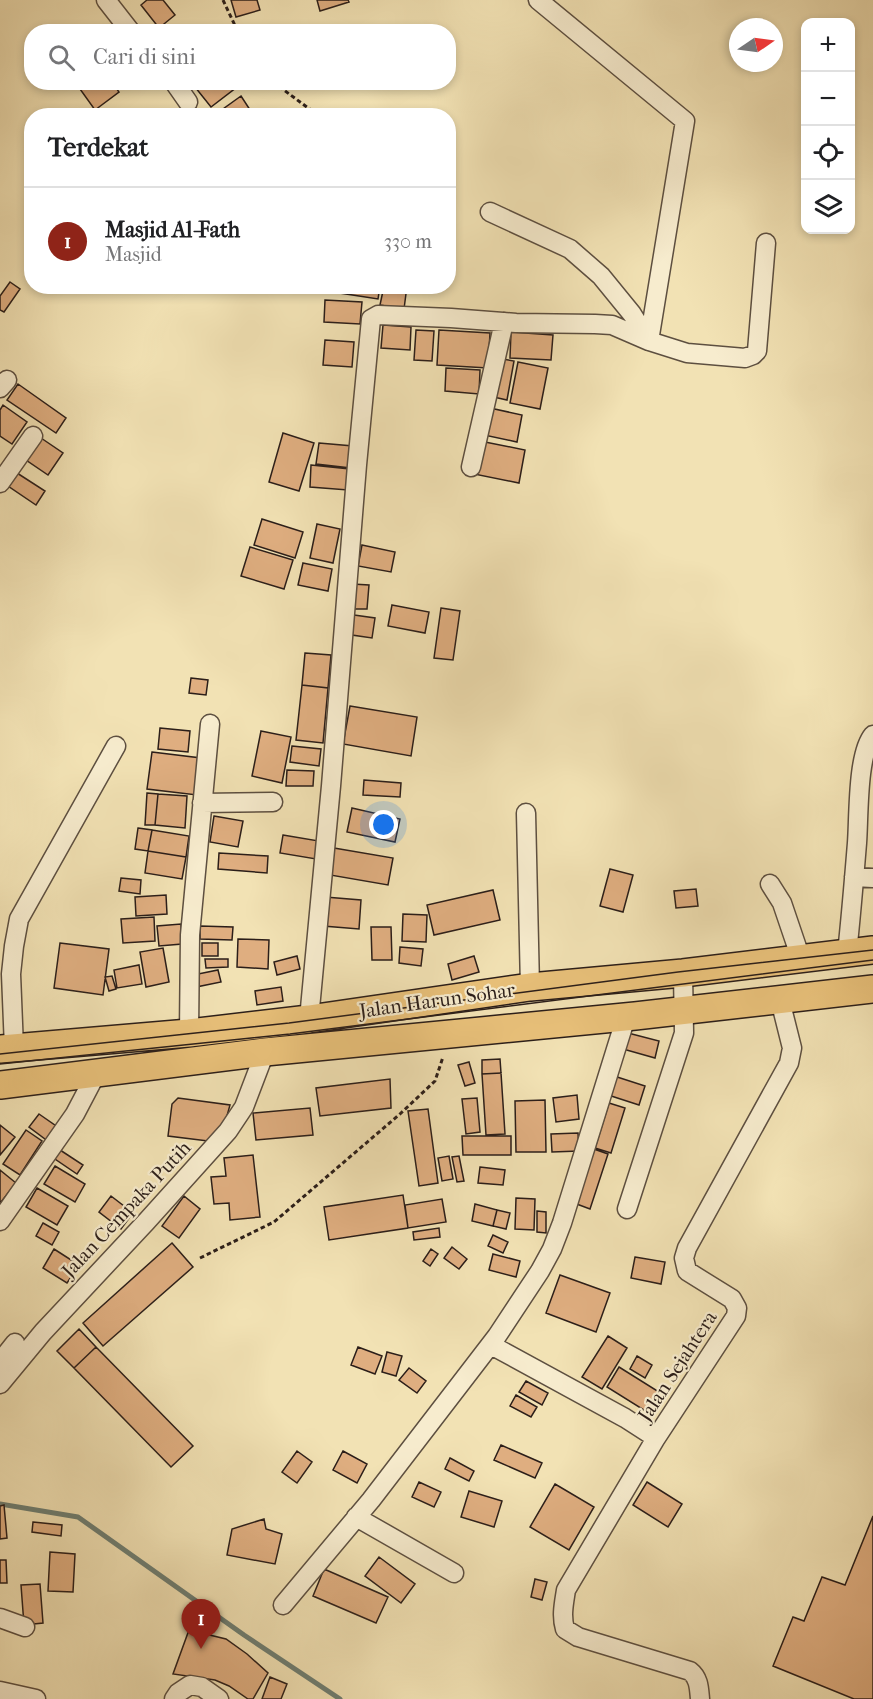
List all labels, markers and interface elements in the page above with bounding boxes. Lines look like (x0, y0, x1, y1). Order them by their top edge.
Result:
north arrow (729, 18, 783, 72)
map controls (801, 18, 855, 234)
button: + (801, 18, 855, 72)
search box (24, 24, 456, 90)
icon: search (45, 41, 78, 74)
text: Cari di sini (93, 44, 196, 70)
button: − (801, 72, 855, 126)
button: locate (801, 126, 855, 180)
text: Terdekat (48, 132, 149, 163)
button: layers (801, 180, 855, 234)
text: Masjid Al-Fath (105, 217, 240, 243)
text: 1 (64, 230, 71, 253)
text: 330 m (384, 230, 432, 253)
text: Masjid (105, 243, 162, 266)
your location (369, 810, 398, 839)
street label: Jalan Harun Sohar (356, 978, 517, 1023)
street label: Jalan Cempaka Putih (56, 1136, 196, 1284)
street label: Jalan Sejahtera (632, 1306, 722, 1428)
pin: 1 (182, 1600, 220, 1649)

